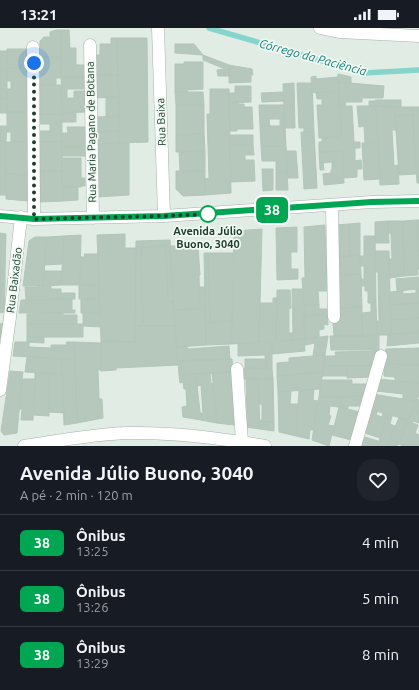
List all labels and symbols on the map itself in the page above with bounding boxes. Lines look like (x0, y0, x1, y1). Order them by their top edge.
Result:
water label: Córrego da Paciência (258, 36, 369, 78)
your location (24, 53, 44, 73)
street label: Rua Maria Pagano de Botana (84, 61, 98, 203)
street label: Rua Baixa (154, 98, 168, 146)
line badge: 38 (254, 197, 290, 223)
marker: Avenida Júlio Buono, 3040 (199, 205, 217, 223)
place label: Avenida Júlio Buono, 3040 (173, 225, 243, 250)
street label: Rua Baixadão (4, 246, 24, 314)

